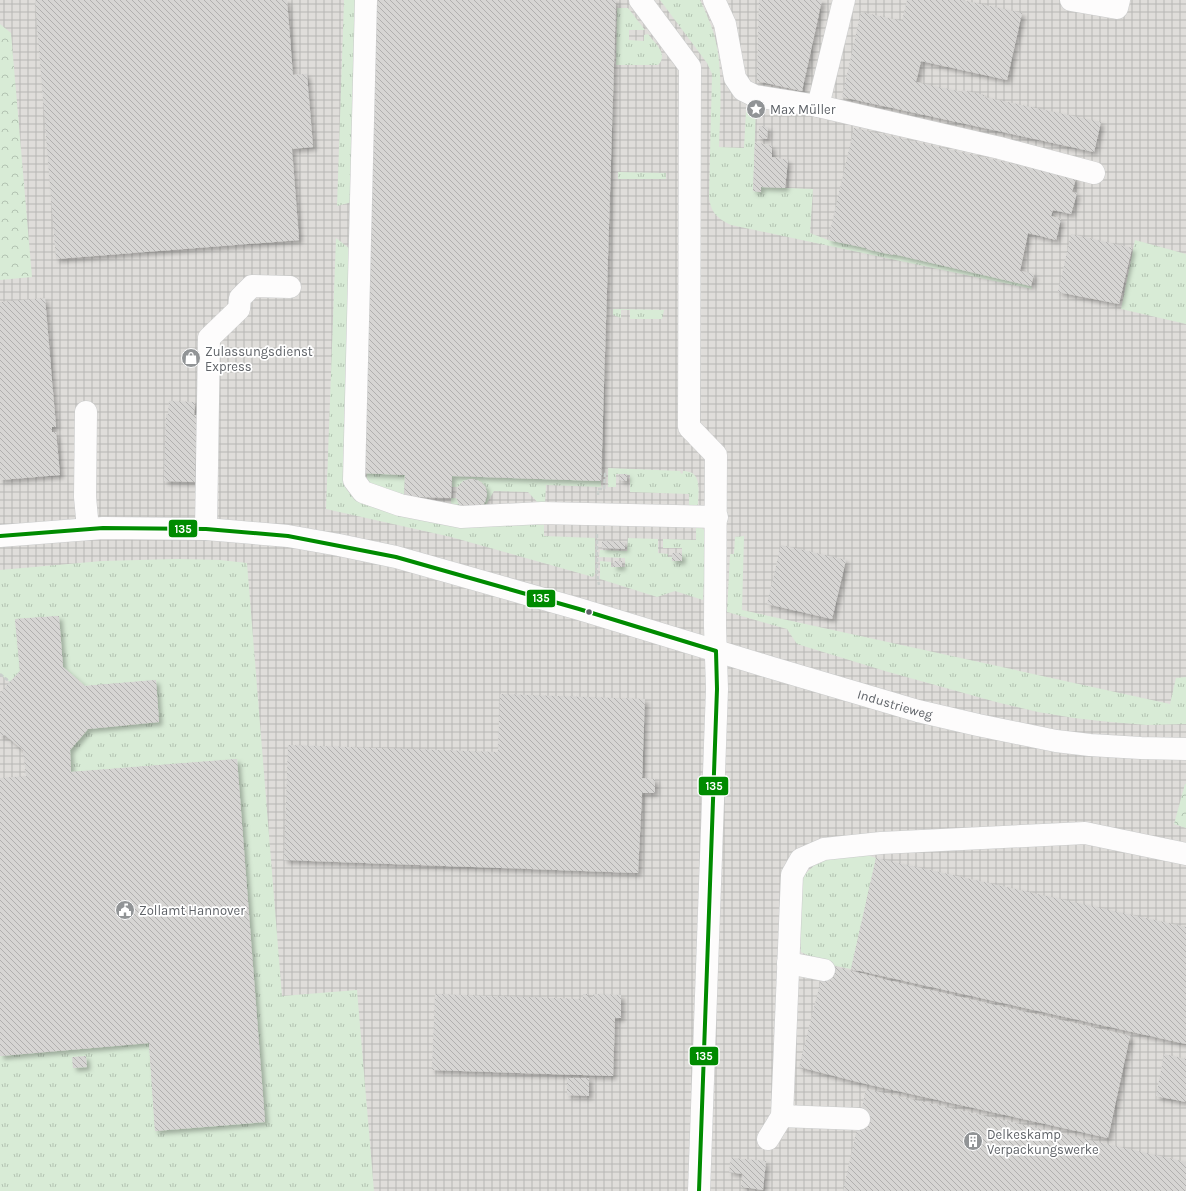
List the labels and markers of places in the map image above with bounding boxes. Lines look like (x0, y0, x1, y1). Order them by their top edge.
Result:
place icon: Max Müller (745, 98, 767, 120)
place label: Max Müller (770, 102, 836, 117)
place label: Zulassungsdienst Express (205, 344, 313, 374)
shop icon: Zulassungsdienst Express (180, 347, 202, 369)
unlabelled marker (584, 607, 594, 617)
public building icon: Zollamt Hannover (114, 899, 136, 921)
place label: Zollamt Hannover (139, 903, 245, 918)
place label: Delkeskamp Verpackungswerke (987, 1127, 1099, 1157)
building icon: Delkeskamp Verpackungswerke (962, 1130, 984, 1152)

